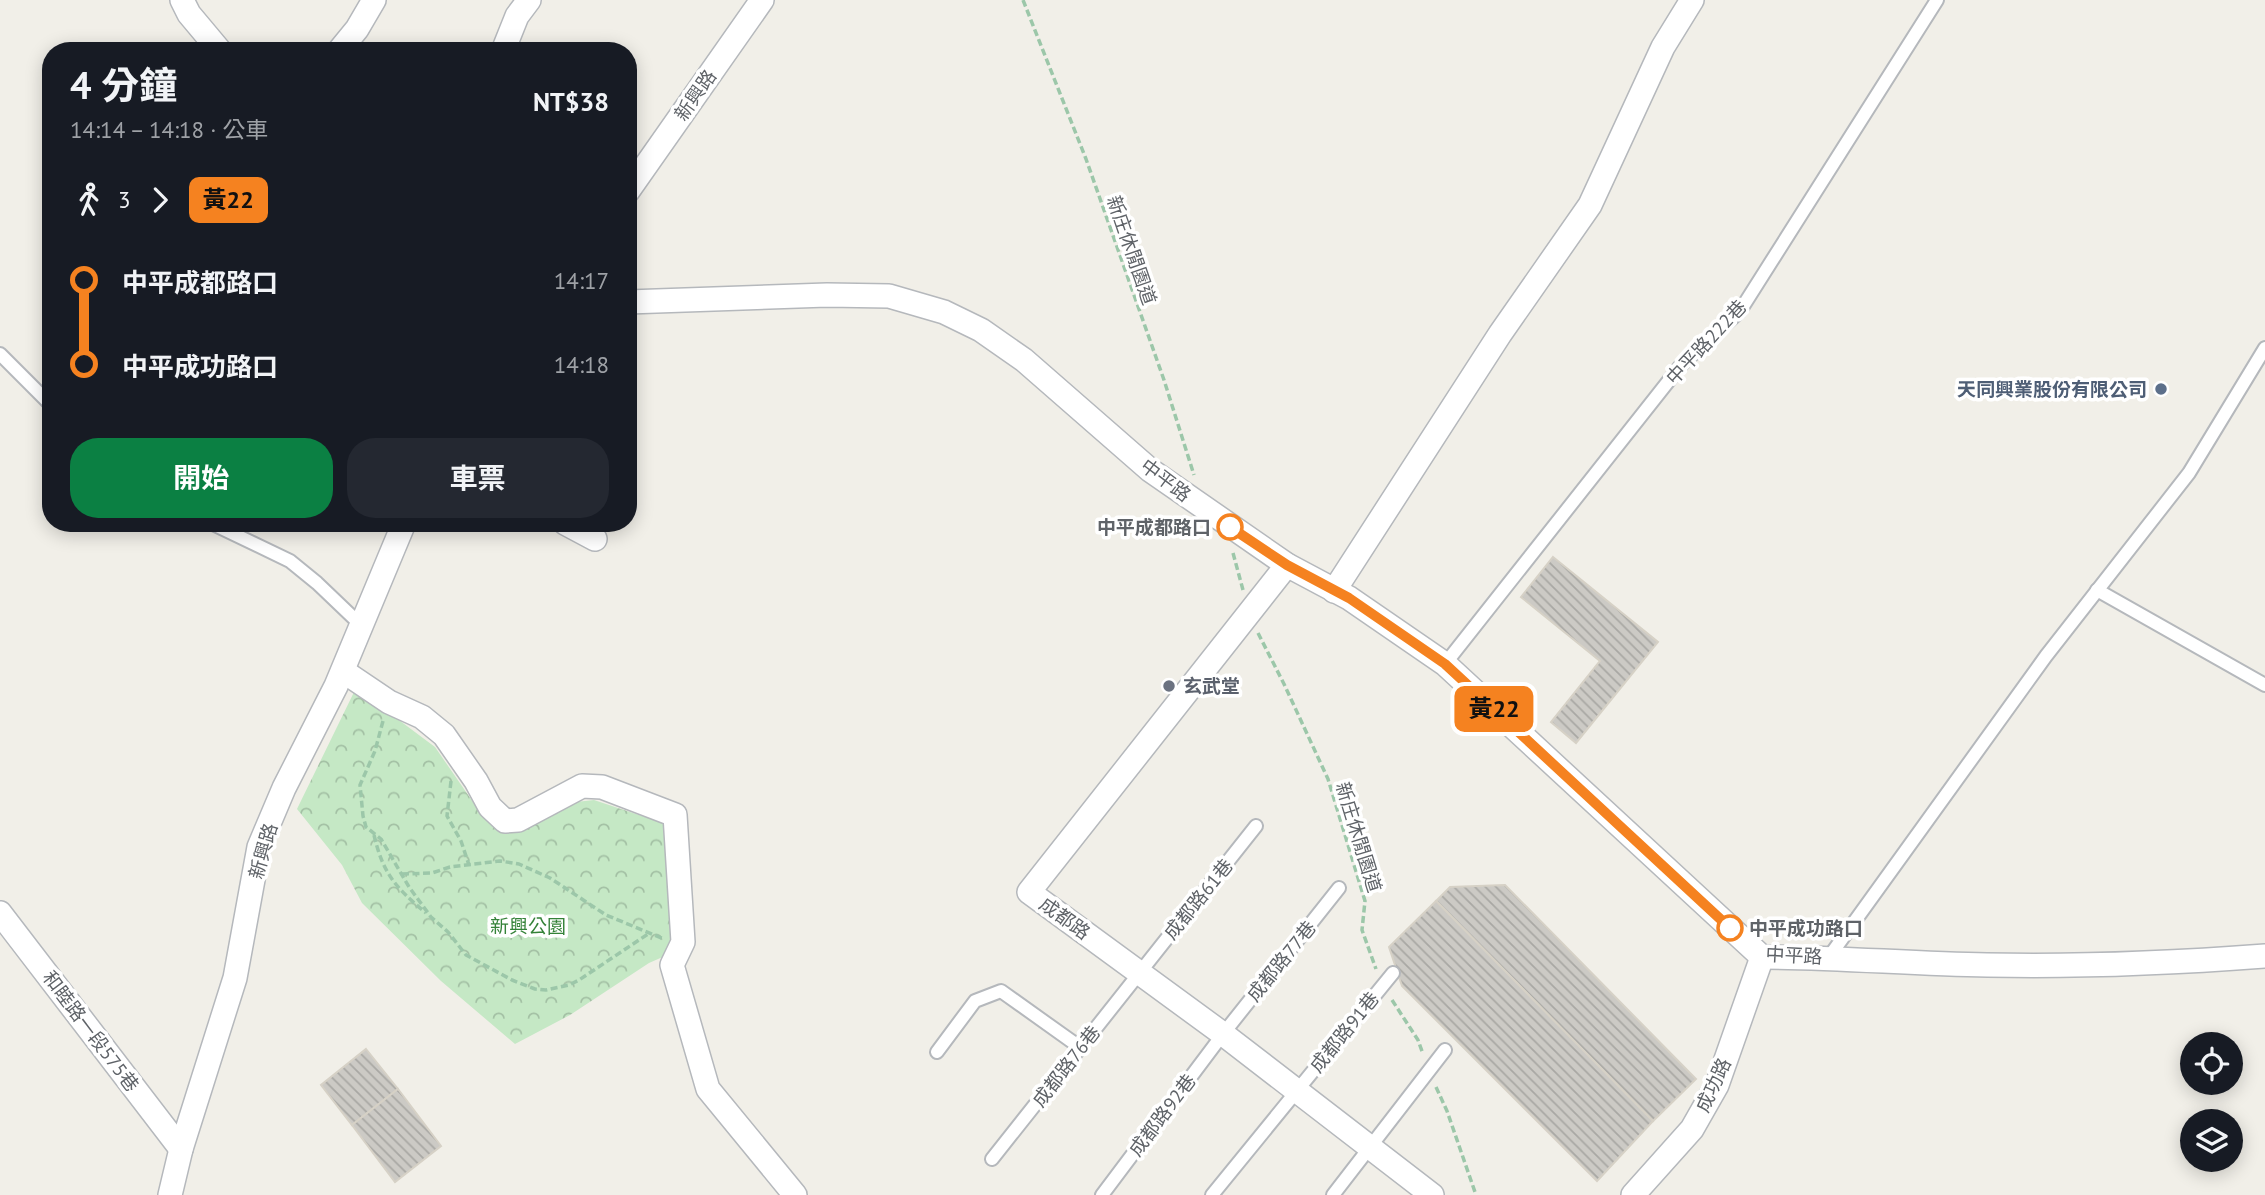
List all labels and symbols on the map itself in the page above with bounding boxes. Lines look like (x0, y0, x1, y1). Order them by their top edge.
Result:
street label: 新興路 (669, 65, 721, 125)
street label: 新庄休閒園道 (1102, 192, 1162, 308)
street label: 中平路222巷 (1661, 295, 1751, 389)
place label: 天同興業股份有限公司 (1957, 377, 2147, 401)
marker: 天同興業股份有限公司 (2153, 381, 2169, 397)
street label: 中平路 (1136, 453, 1196, 507)
marker: 中平成都路口 (1217, 514, 1243, 540)
place label: 中平成都路口 (1097, 515, 1211, 539)
place label: 玄武堂 (1183, 674, 1240, 698)
marker: 玄武堂 (1161, 678, 1177, 694)
line badge: 黃22 (1454, 686, 1534, 732)
street label: 新庄休閒園道 (1331, 779, 1387, 895)
street label: 新興路 (244, 820, 282, 882)
street label: 成都路61巷 (1158, 854, 1238, 944)
street label: 成都路 (1035, 892, 1095, 944)
park label: 新興公園 (490, 914, 566, 938)
marker: 中平成功路口 (1717, 915, 1743, 941)
street label: 成都路77巷 (1241, 916, 1321, 1006)
place label: 中平成功路口 (1749, 916, 1863, 940)
street label: 中平路 (1765, 942, 1823, 968)
street label: 和睦路一段575巷 (38, 966, 144, 1096)
street label: 成都路91巷 (1304, 987, 1384, 1077)
street label: 成都路76巷 (1027, 1021, 1105, 1111)
street label: 成功路 (1690, 1054, 1736, 1116)
street label: 成都路92巷 (1123, 1069, 1201, 1161)

